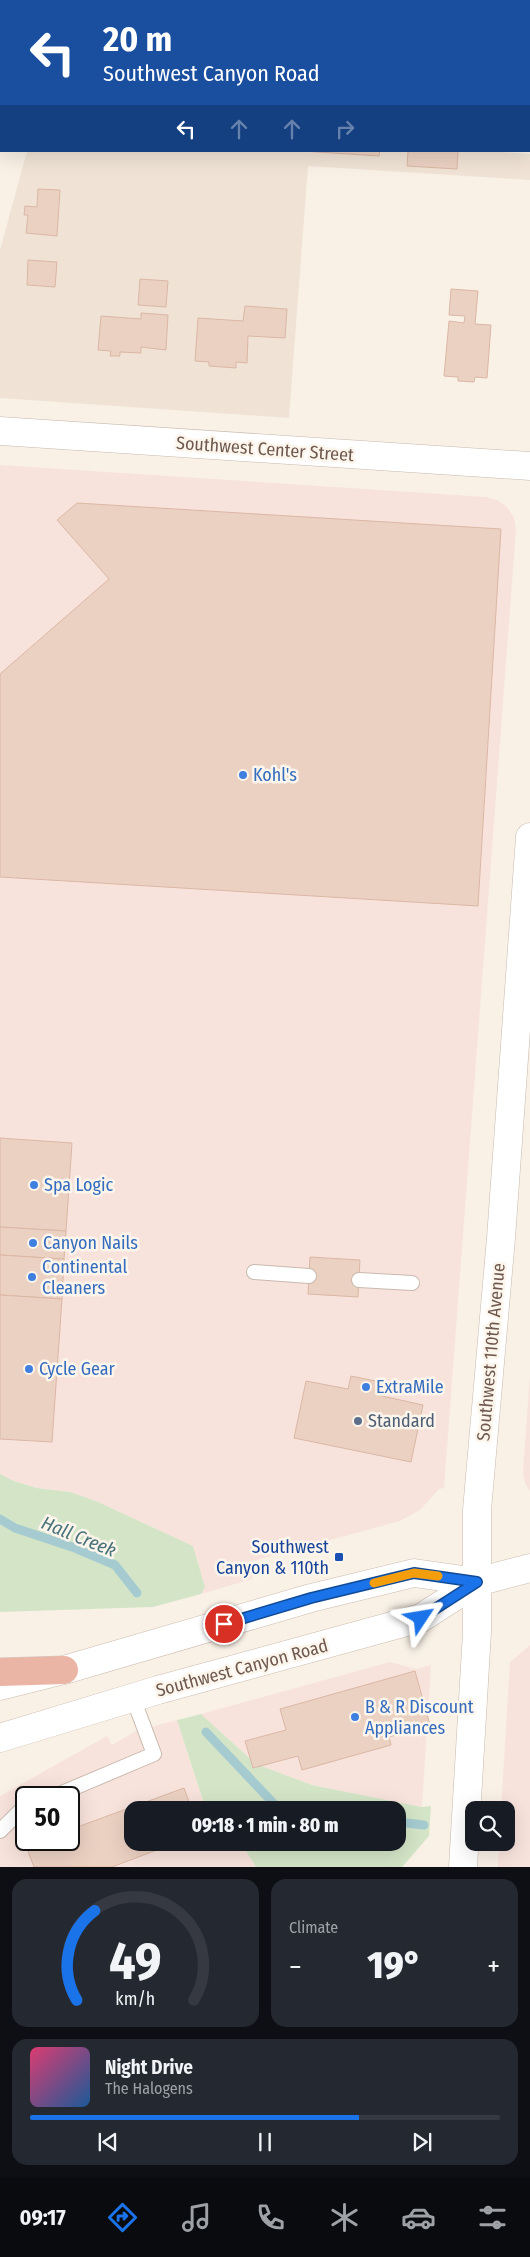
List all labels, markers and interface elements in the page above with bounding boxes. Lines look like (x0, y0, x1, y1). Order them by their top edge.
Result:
text: 20 m (103, 18, 172, 60)
icon: left (20, 20, 85, 85)
text: Southwest Canyon Road (103, 60, 320, 87)
icon: left (172, 115, 200, 143)
icon: ahead (225, 115, 253, 143)
icon: ahead (278, 115, 306, 143)
icon: right (331, 115, 359, 143)
street label: Southwest Center Street (175, 432, 355, 466)
place label: Kohl's (253, 764, 297, 786)
marker: Kohl's (237, 769, 249, 781)
place label: Spa Logic (44, 1174, 113, 1196)
marker: Spa Logic (28, 1179, 40, 1191)
place label: Canyon Nails (43, 1232, 138, 1254)
marker: Canyon Nails (27, 1237, 39, 1249)
place label: Continental Cleaners (42, 1256, 127, 1299)
street label: Southwest 110th Avenue (472, 1262, 510, 1442)
marker: Continental Cleaners (26, 1271, 38, 1283)
place label: Cycle Gear (39, 1358, 116, 1380)
marker: Cycle Gear (23, 1363, 35, 1375)
place label: ExtraMile (376, 1376, 444, 1398)
marker: ExtraMile (360, 1381, 372, 1393)
place label: Standard (368, 1410, 435, 1432)
marker: Standard (352, 1415, 364, 1427)
water label: Hall Creek (38, 1511, 119, 1562)
place label: Southwest Canyon & 110th (216, 1536, 329, 1579)
marker: Southwest Canyon & 110th (333, 1551, 345, 1563)
position arrow (394, 1591, 446, 1643)
pin (203, 1603, 245, 1645)
icon: arrive (210, 1610, 238, 1638)
street label: Southwest Canyon Road (154, 1634, 330, 1702)
place label: B & R Discount Appliances (365, 1696, 474, 1739)
marker: B & R Discount Appliances (349, 1711, 361, 1723)
speed limit sign: 50 (15, 1786, 80, 1851)
map controls (465, 1801, 515, 1851)
button: search (465, 1801, 515, 1851)
text: 09:18 · 1 min · 80 m (192, 1814, 338, 1837)
text: Climate (289, 1918, 338, 1937)
text: 49 (109, 1930, 162, 1993)
text: 19° (367, 1942, 422, 1988)
text: − (289, 1950, 302, 1983)
text: + (487, 1950, 500, 1983)
text: km/h (116, 1988, 155, 2010)
text: Night Drive (105, 2056, 193, 2079)
text: The Halogens (105, 2079, 193, 2098)
icon: previous (94, 2128, 122, 2156)
icon: pause (251, 2128, 279, 2156)
icon: next (408, 2128, 436, 2156)
icon: directions (105, 2200, 140, 2235)
icon: music (179, 2200, 214, 2235)
icon: phone (253, 2200, 288, 2235)
icon: climate (327, 2200, 362, 2235)
icon: car (401, 2200, 436, 2235)
icon: filters (475, 2200, 510, 2235)
text: 09:17 (20, 2204, 66, 2231)

